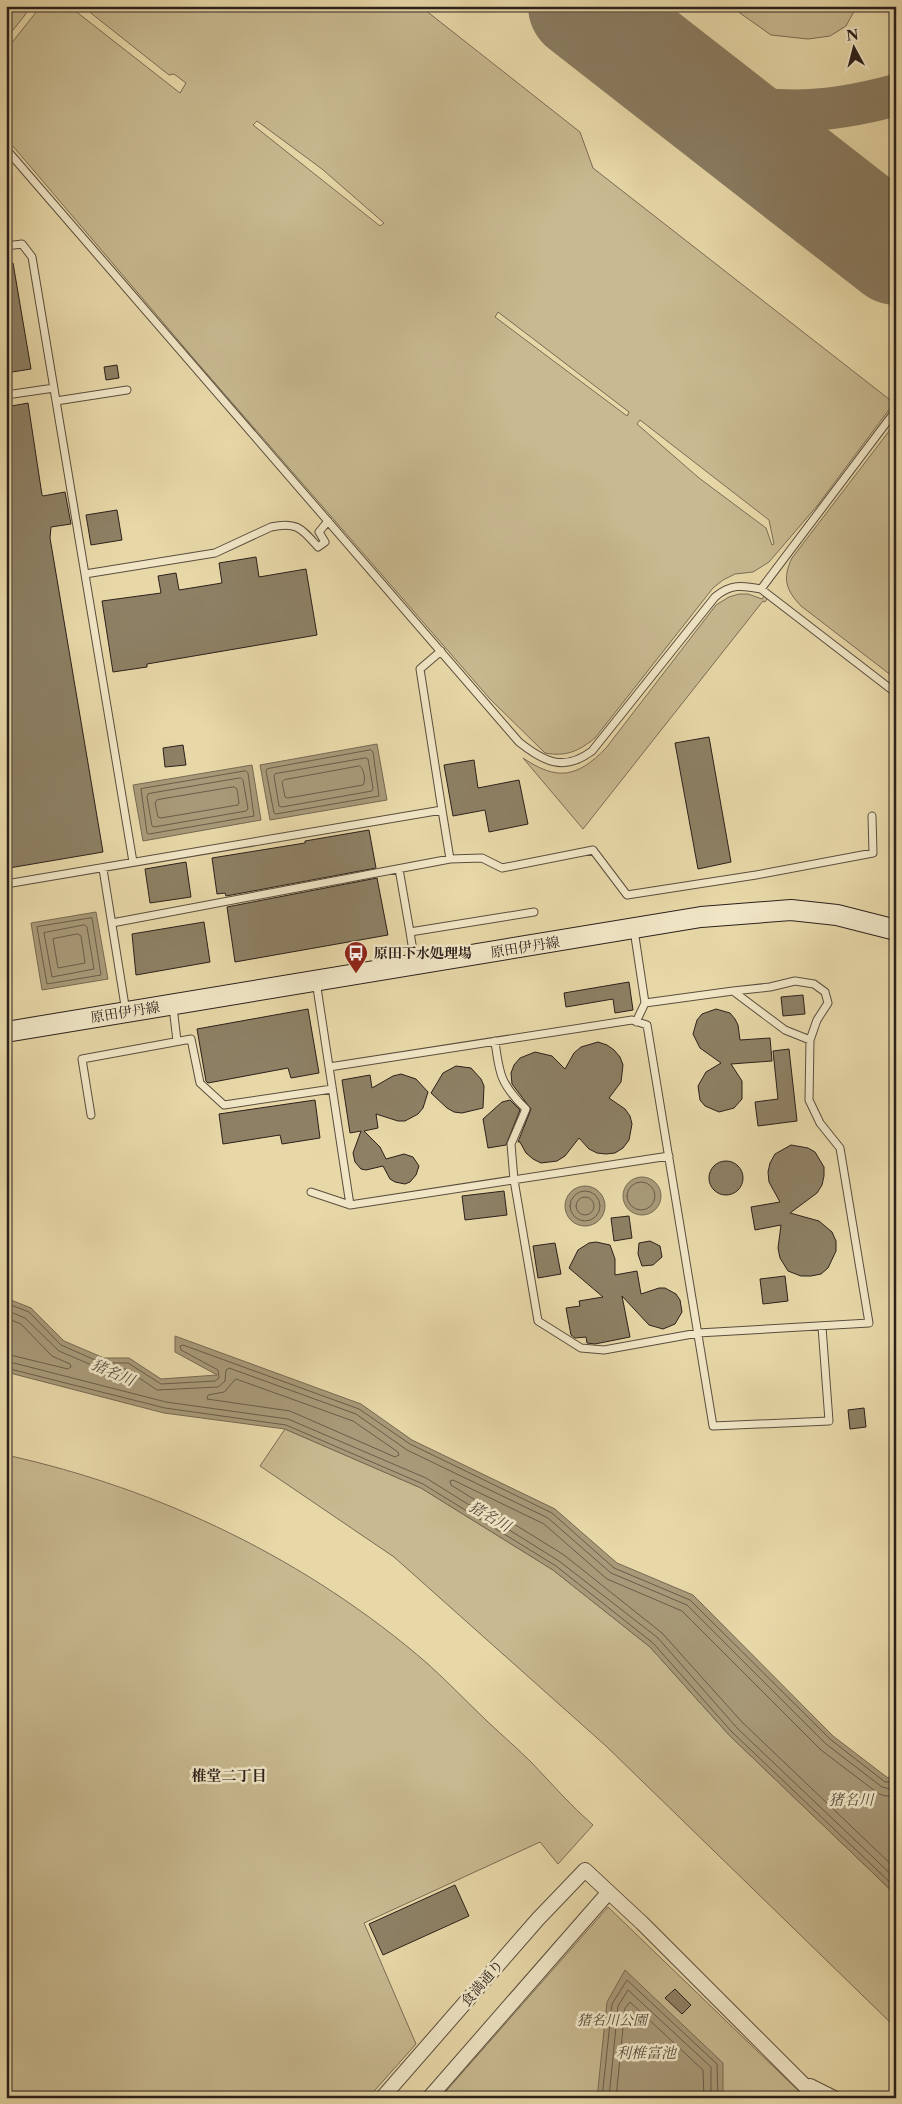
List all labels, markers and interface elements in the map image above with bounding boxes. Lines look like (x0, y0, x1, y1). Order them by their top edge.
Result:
north arrow (830, 22, 880, 72)
text: N (845, 25, 860, 45)
street label: 原田伊丹線 (489, 933, 561, 961)
bus stop icon: 原田下水処理場 (343, 940, 369, 974)
place label: 原田下水処理場 (374, 944, 472, 962)
street label: 原田伊丹線 (89, 998, 161, 1026)
water label: 猪名川 (89, 1354, 139, 1390)
water label: 猪名川 (466, 1497, 516, 1536)
district label: 椎堂二丁目 (191, 1766, 267, 1785)
water label: 猪名川 (828, 1790, 875, 1809)
street label: 食満通り (457, 1956, 507, 2010)
park label: 猪名川公園 (577, 2011, 649, 2029)
water label: 利椎富池 (616, 2043, 678, 2062)

